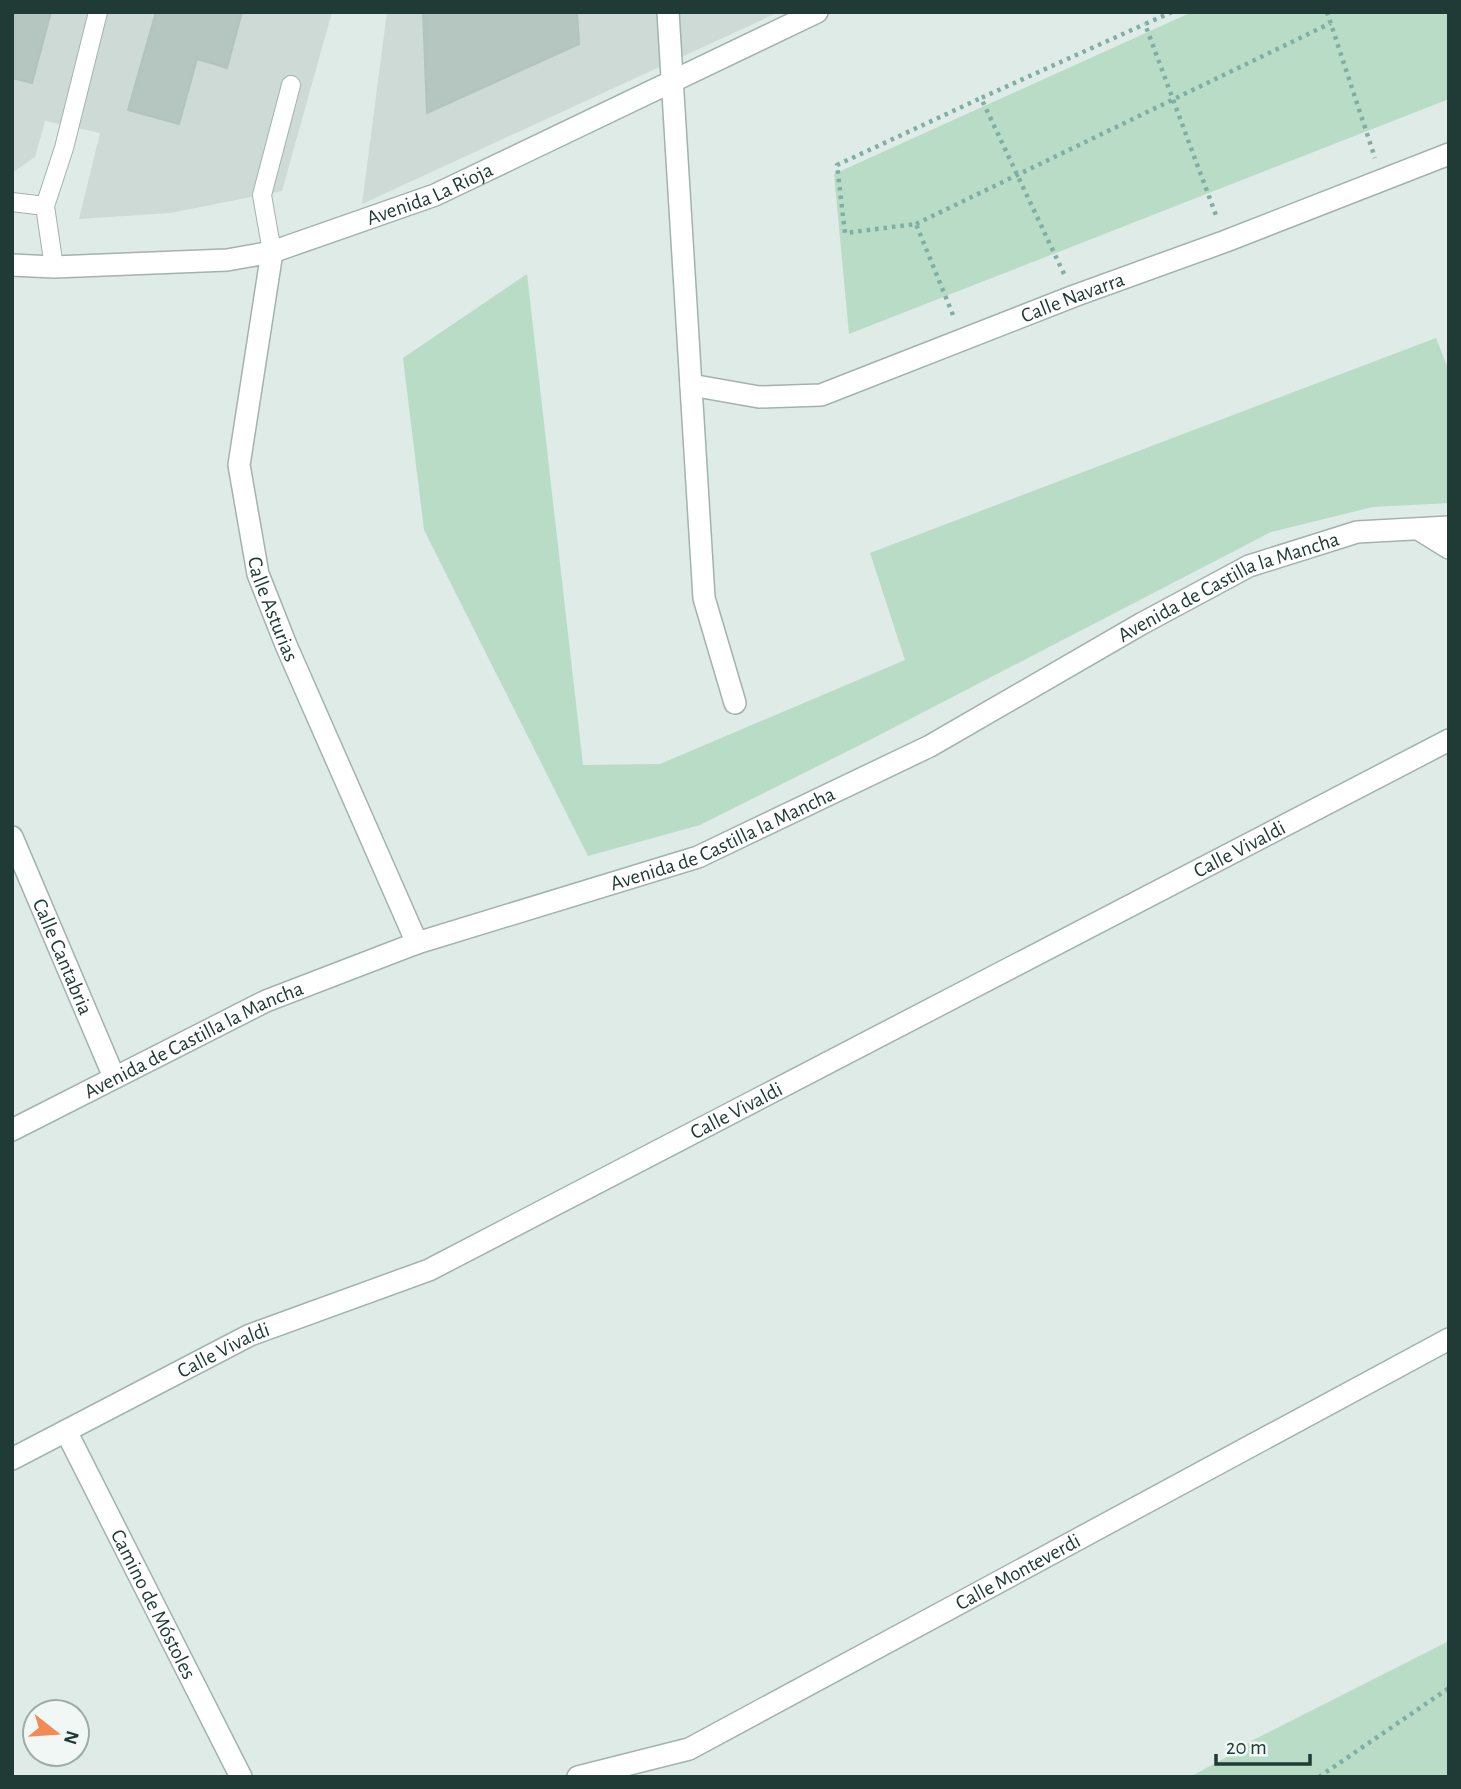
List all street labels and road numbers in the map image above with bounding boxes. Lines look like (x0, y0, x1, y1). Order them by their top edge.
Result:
street label: Avenida La Rioja (364, 158, 496, 229)
street label: Calle Navarra (1018, 268, 1127, 326)
street label: Avenida de Castilla la Mancha (1114, 528, 1342, 646)
street label: Calle Asturias (245, 555, 302, 665)
street label: Avenida de Castilla la Mancha (608, 783, 838, 894)
street label: Calle Vivaldi (1190, 816, 1289, 881)
street label: Calle Cantabria (29, 895, 97, 1018)
street label: Avenida de Castilla la Mancha (81, 977, 306, 1102)
street label: Calle Vivaldi (687, 1078, 786, 1143)
street label: Calle Vivaldi (174, 1318, 272, 1382)
street label: Camino de Móstoles (107, 1526, 200, 1682)
street label: Calle Monteverdi (952, 1530, 1084, 1614)

